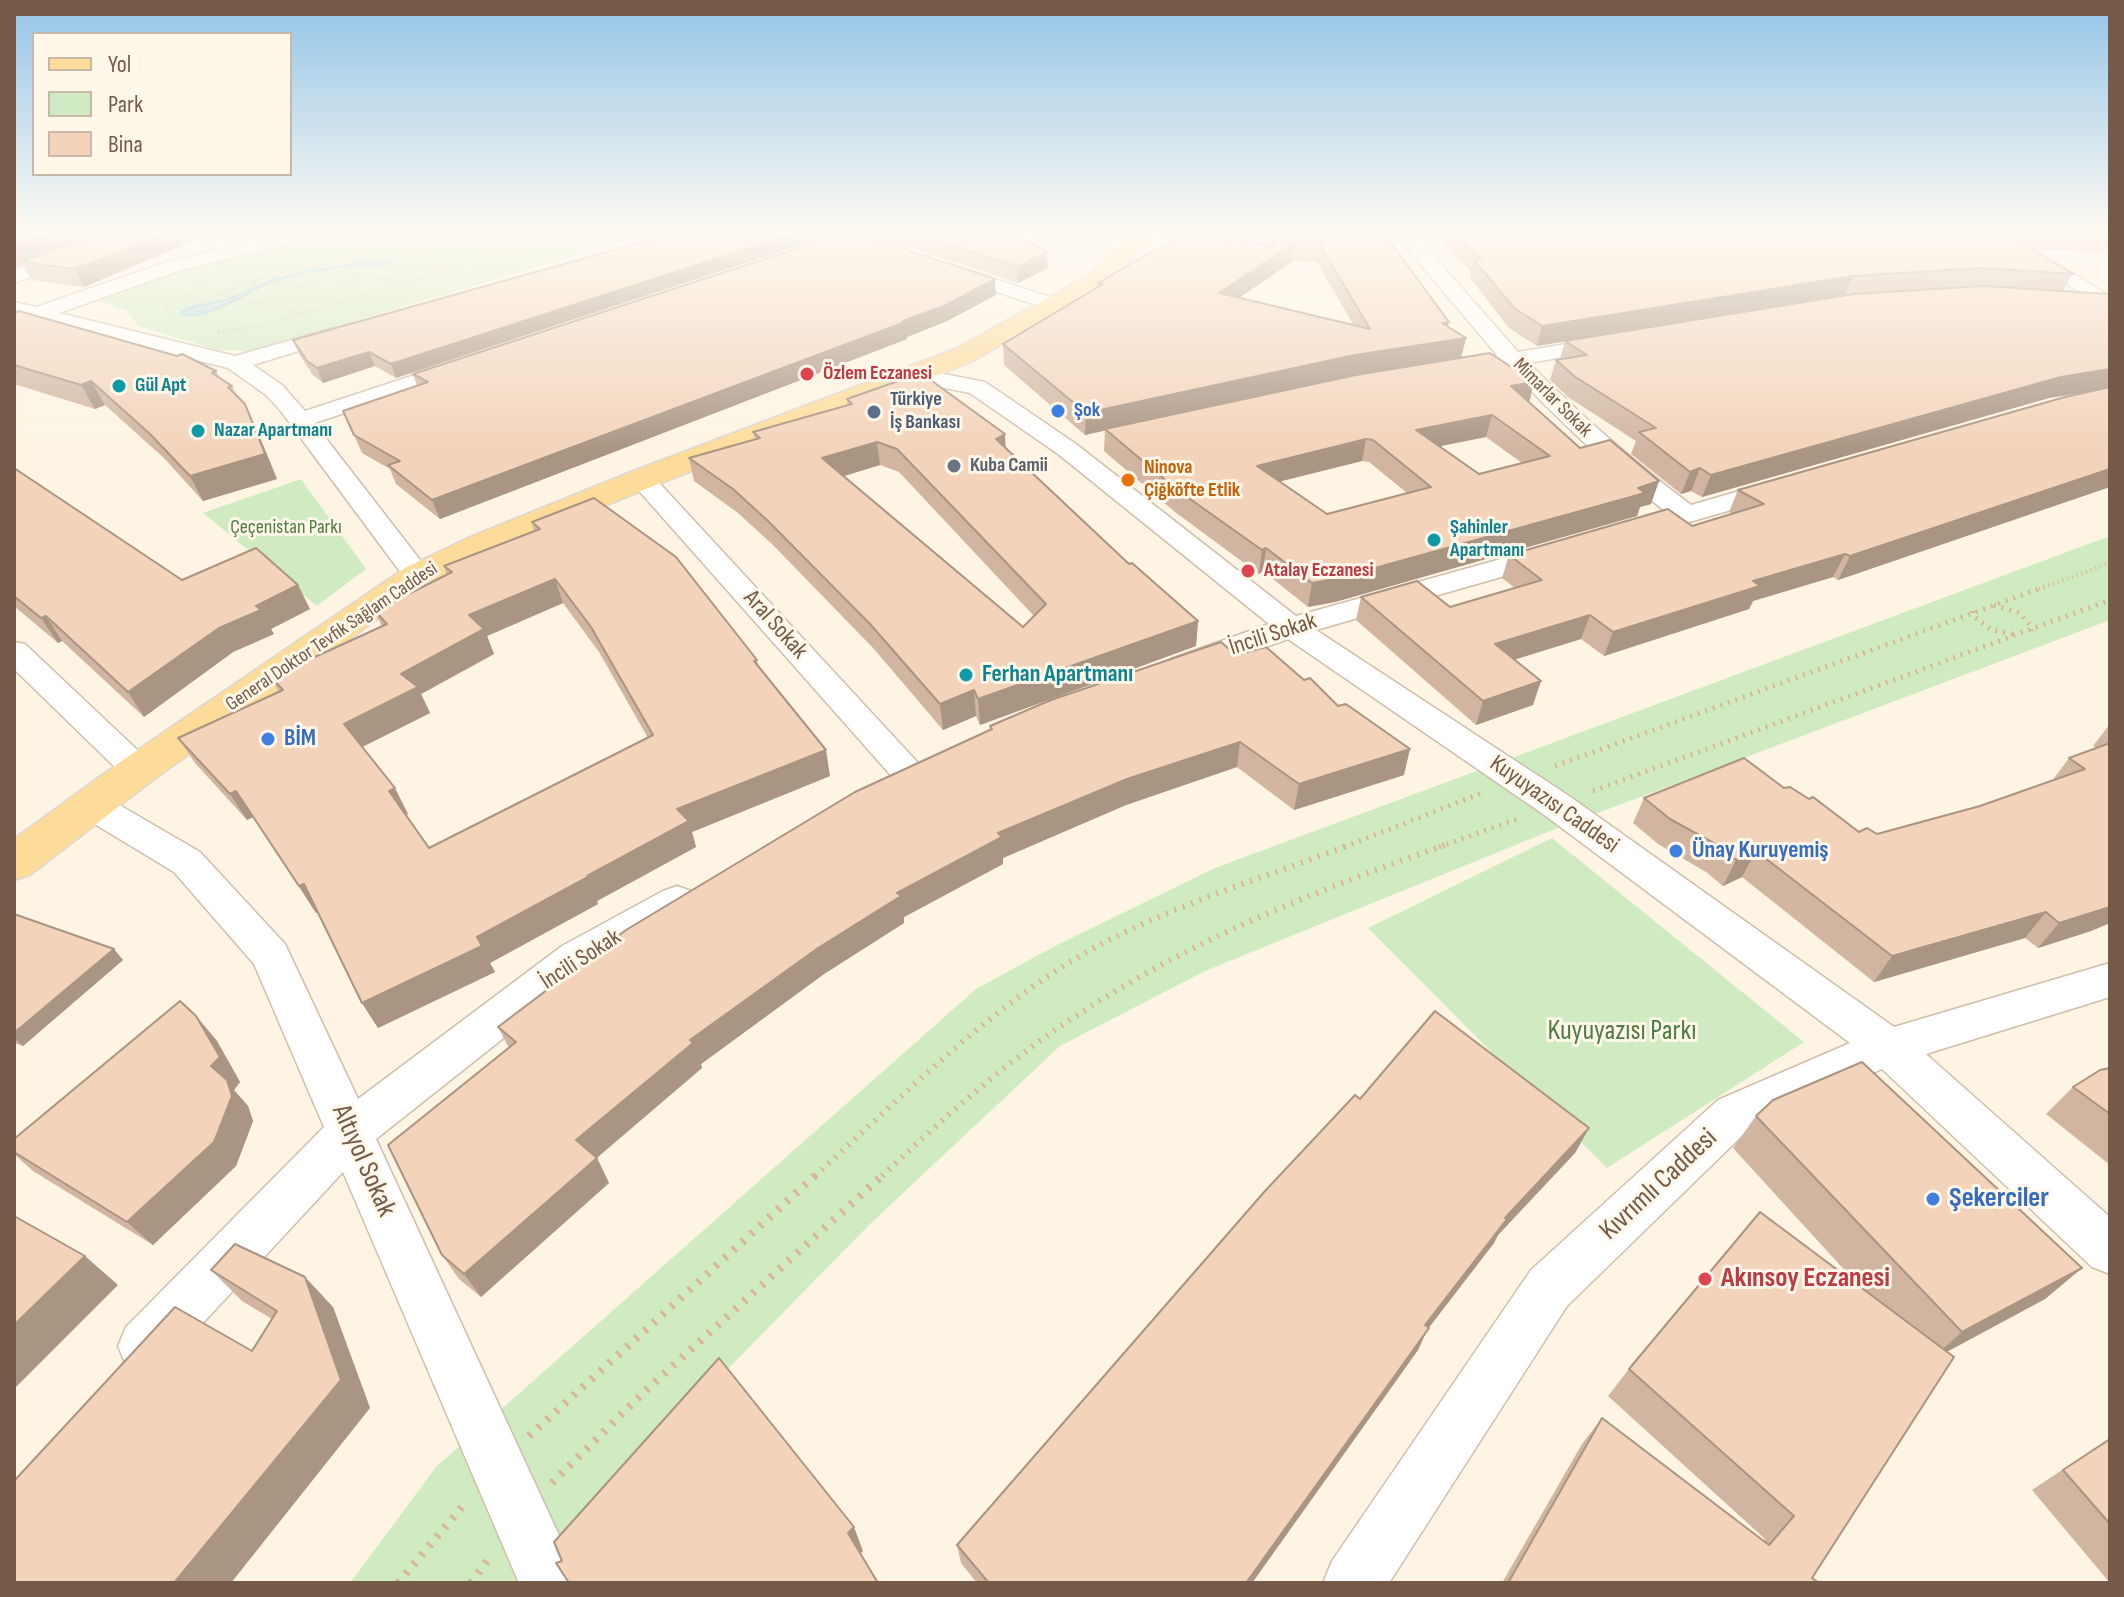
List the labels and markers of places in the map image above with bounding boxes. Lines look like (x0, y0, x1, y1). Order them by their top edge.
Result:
place label: Özlem Eczanesi (823, 362, 932, 386)
marker: Özlem Eczanesi (798, 365, 816, 383)
place label: Gül Apt (135, 374, 186, 398)
marker: Gül Apt (110, 377, 128, 395)
place label: Türkiye İş Bankası (890, 388, 960, 435)
place label: Şok (1074, 399, 1100, 423)
marker: Şok (1049, 402, 1067, 420)
marker: Türkiye İş Bankası (865, 403, 883, 421)
place label: Nazar Apartmanı (214, 419, 332, 443)
marker: Nazar Apartmanı (189, 422, 207, 440)
place label: Kuba Camii (970, 454, 1048, 478)
place label: Ninova Çiğköfte Etlik (1144, 456, 1240, 503)
marker: Kuba Camii (945, 457, 963, 475)
marker: Ninova Çiğköfte Etlik (1119, 471, 1137, 489)
place label: Şahinler Apartmanı (1450, 516, 1524, 563)
marker: Şahinler Apartmanı (1425, 531, 1443, 549)
place label: Atalay Eczanesi (1264, 559, 1374, 583)
marker: Atalay Eczanesi (1239, 562, 1257, 580)
place label: Ferhan Apartmanı (982, 661, 1133, 689)
marker: Ferhan Apartmanı (957, 666, 975, 684)
place label: BİM (284, 725, 316, 753)
marker: BİM (259, 730, 277, 748)
place label: Ünay Kuruyemiş (1692, 837, 1828, 865)
marker: Ünay Kuruyemiş (1667, 842, 1685, 860)
place label: Şekerciler (1949, 1182, 2049, 1216)
marker: Şekerciler (1924, 1190, 1942, 1208)
place label: Akınsoy Eczanesi (1721, 1262, 1890, 1296)
marker: Akınsoy Eczanesi (1696, 1270, 1714, 1288)

